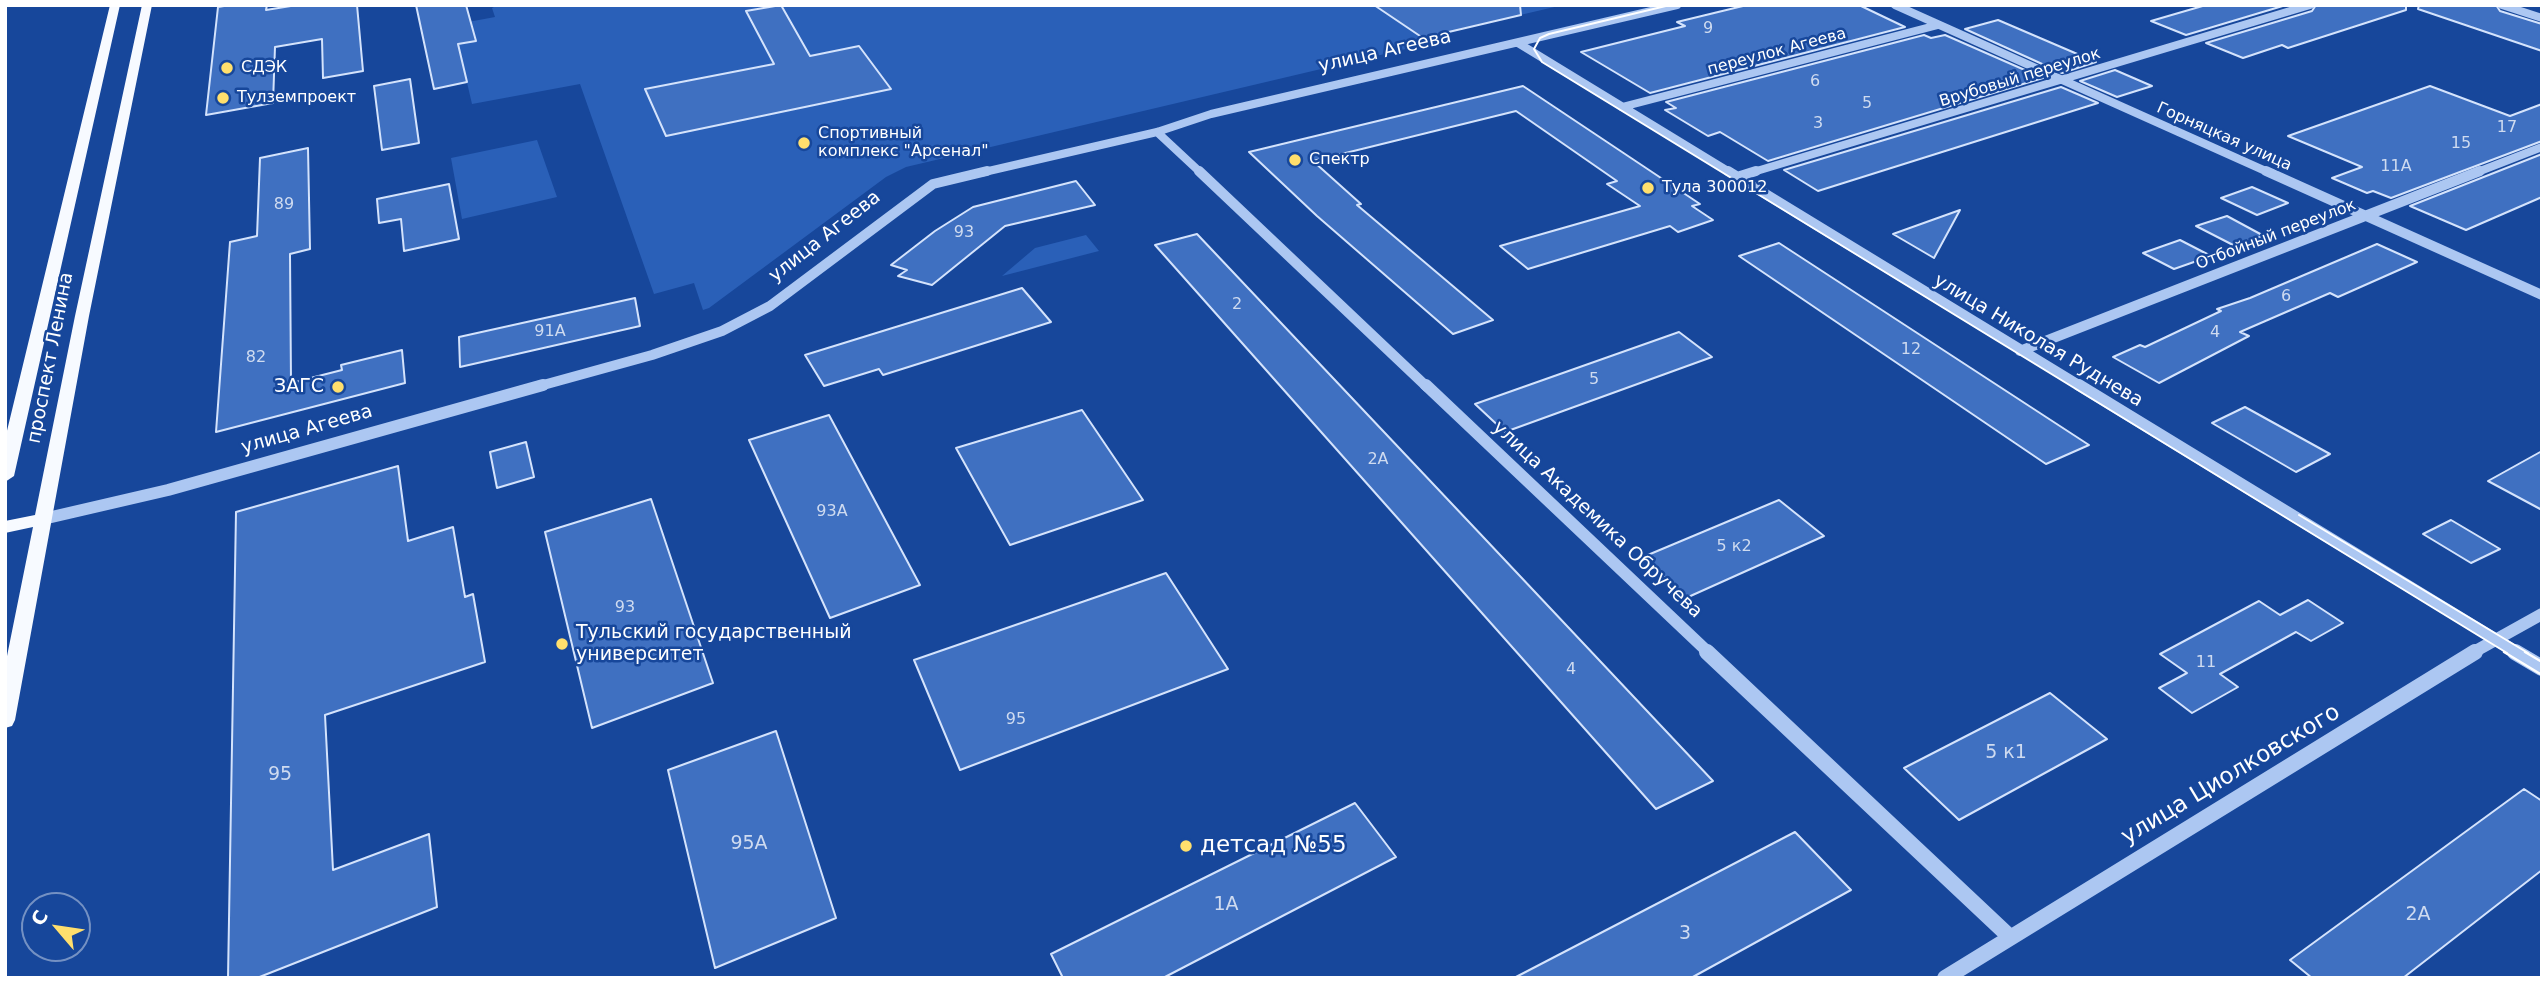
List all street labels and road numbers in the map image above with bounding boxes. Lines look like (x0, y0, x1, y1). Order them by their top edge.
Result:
street label: переулок Агеева (1706, 24, 1848, 80)
street label: улица Агеева (1316, 26, 1454, 78)
street label: Врубовый переулок (1937, 44, 2103, 112)
street label: Горняцкая улица (2154, 99, 2294, 175)
street label: улица Агеева (765, 186, 885, 288)
street label: Отбойный переулок (2193, 196, 2359, 274)
street label: улица Николая Руднева (1929, 269, 2147, 413)
street label: проспект Ленина (23, 270, 79, 446)
street label: улица Агеева (239, 400, 375, 460)
street label: улица Академика Обручева (1487, 417, 1707, 623)
street label: улица Циолковского (2117, 699, 2345, 851)

